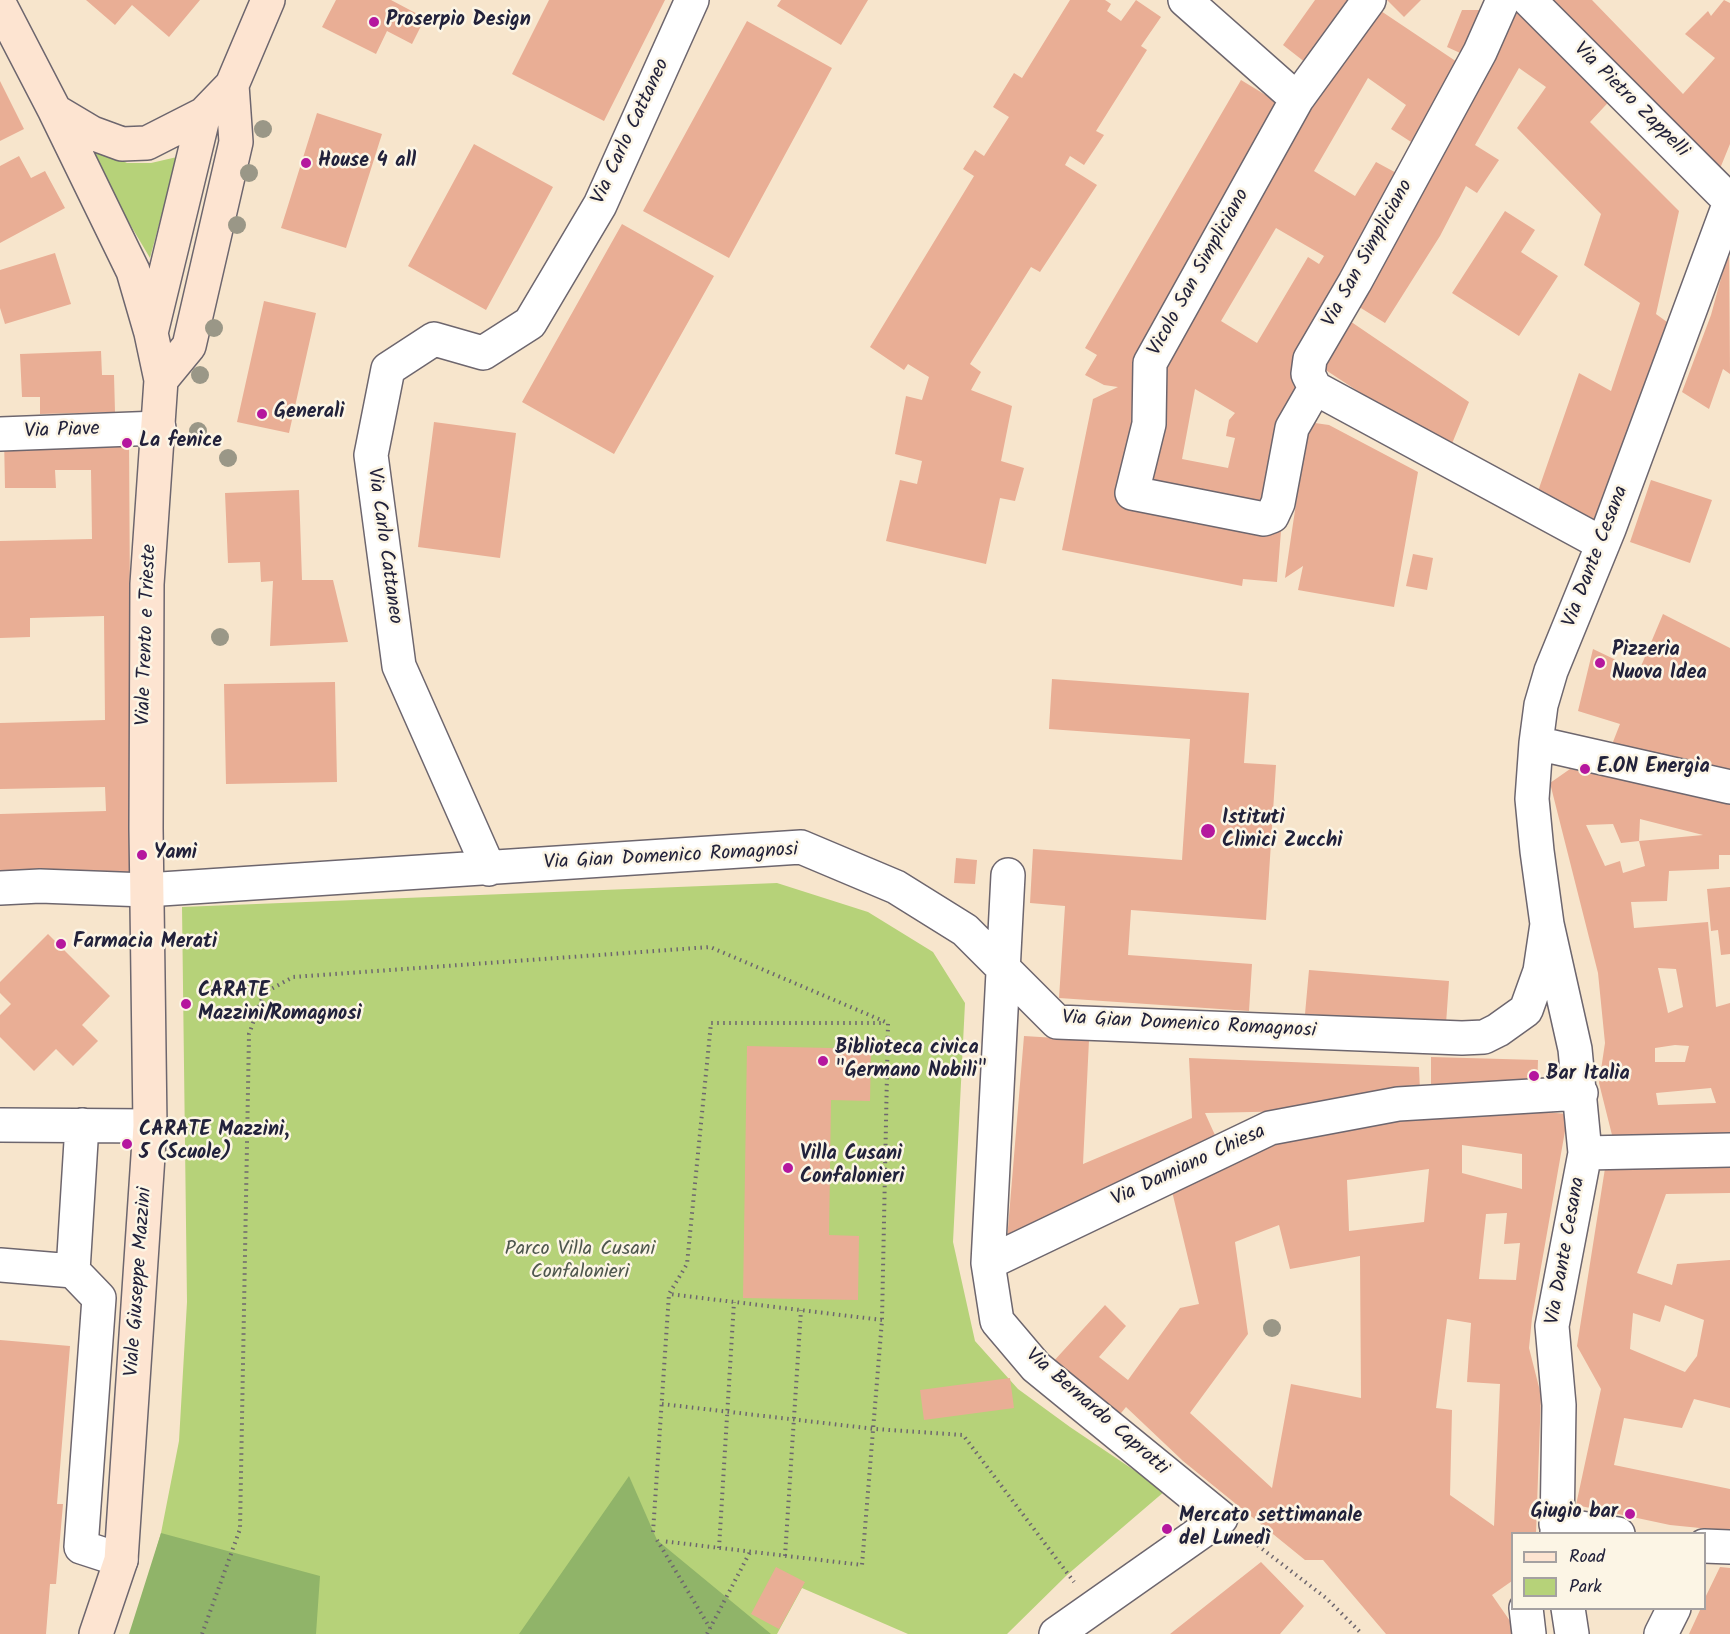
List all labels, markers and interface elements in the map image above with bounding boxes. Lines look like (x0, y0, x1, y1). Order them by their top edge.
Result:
place label: Proserpio Design (386, 10, 531, 34)
marker: Proserpio Design (367, 15, 381, 29)
street label: Via Pietro Zappelli (1567, 38, 1693, 164)
street label: Via Carlo Cattaneo (588, 55, 676, 209)
place label: House 4 all (318, 151, 416, 175)
marker: House 4 all (299, 156, 313, 170)
street label: Via San Simpliciano (1319, 176, 1419, 332)
street label: Vicolo San Simpliciano (1144, 185, 1256, 361)
place label: Generali (274, 402, 344, 426)
marker: Generali (255, 407, 269, 421)
street label: Via Piave (24, 419, 100, 445)
place label: La fenice (139, 431, 222, 455)
marker: La fenice (120, 436, 134, 450)
street label: Via Carlo Cattaneo (360, 466, 406, 626)
street label: Via Dante Cesana (1559, 483, 1635, 631)
street label: Viale Trento e Trieste (133, 544, 163, 726)
place label: Pizzeria Nuova Idea (1612, 640, 1707, 687)
marker: Pizzeria Nuova Idea (1593, 656, 1607, 670)
place label: E.ON Energia (1597, 757, 1710, 781)
marker: E.ON Energia (1578, 762, 1592, 776)
place label: Istituti Clinici Zucchi (1222, 808, 1342, 855)
marker: Istituti Clinici Zucchi (1199, 822, 1217, 840)
street label: Via Gian Domenico Romagnosi (543, 839, 799, 877)
place label: Yami (154, 843, 197, 867)
marker: Yami (135, 848, 149, 862)
place label: Farmacia Merati (73, 932, 217, 956)
marker: Farmacia Merati (54, 937, 68, 951)
place label: CARATE Mazzini/Romagnosi (198, 981, 362, 1028)
marker: CARATE Mazzini/Romagnosi (179, 997, 193, 1011)
street label: Via Gian Domenico Romagnosi (1061, 1007, 1317, 1045)
place label: Biblioteca civica "Germano Nobili" (835, 1038, 987, 1085)
marker: Biblioteca civica "Germano Nobili" (816, 1054, 830, 1068)
place label: Bar Italia (1546, 1064, 1630, 1088)
marker: Bar Italia (1527, 1069, 1541, 1083)
place label: CARATE Mazzini, 5 (Scuole) (139, 1120, 289, 1167)
street label: Via Damiano Chiesa (1108, 1121, 1270, 1213)
marker: CARATE Mazzini, 5 (Scuole) (120, 1137, 134, 1151)
place label: Villa Cusani Confalonieri (800, 1144, 904, 1191)
marker: Villa Cusani Confalonieri (781, 1161, 795, 1175)
street label: Via Dante Cesana (1542, 1175, 1592, 1327)
street label: Viale Giuseppe Mazzini (121, 1186, 159, 1378)
park label: Parco Villa Cusani Confalonieri (505, 1239, 655, 1286)
street label: Via Bernardo Caprotti (1020, 1344, 1172, 1482)
place label: Giugio bar (1531, 1502, 1618, 1526)
place label: Mercato settimanale del Lunedì (1179, 1506, 1362, 1553)
marker: Giugio bar (1623, 1507, 1637, 1521)
marker: Mercato settimanale del Lunedì (1160, 1522, 1174, 1536)
legend (1511, 1532, 1706, 1610)
text: Road (1569, 1543, 1605, 1572)
text: Park (1569, 1573, 1602, 1602)

